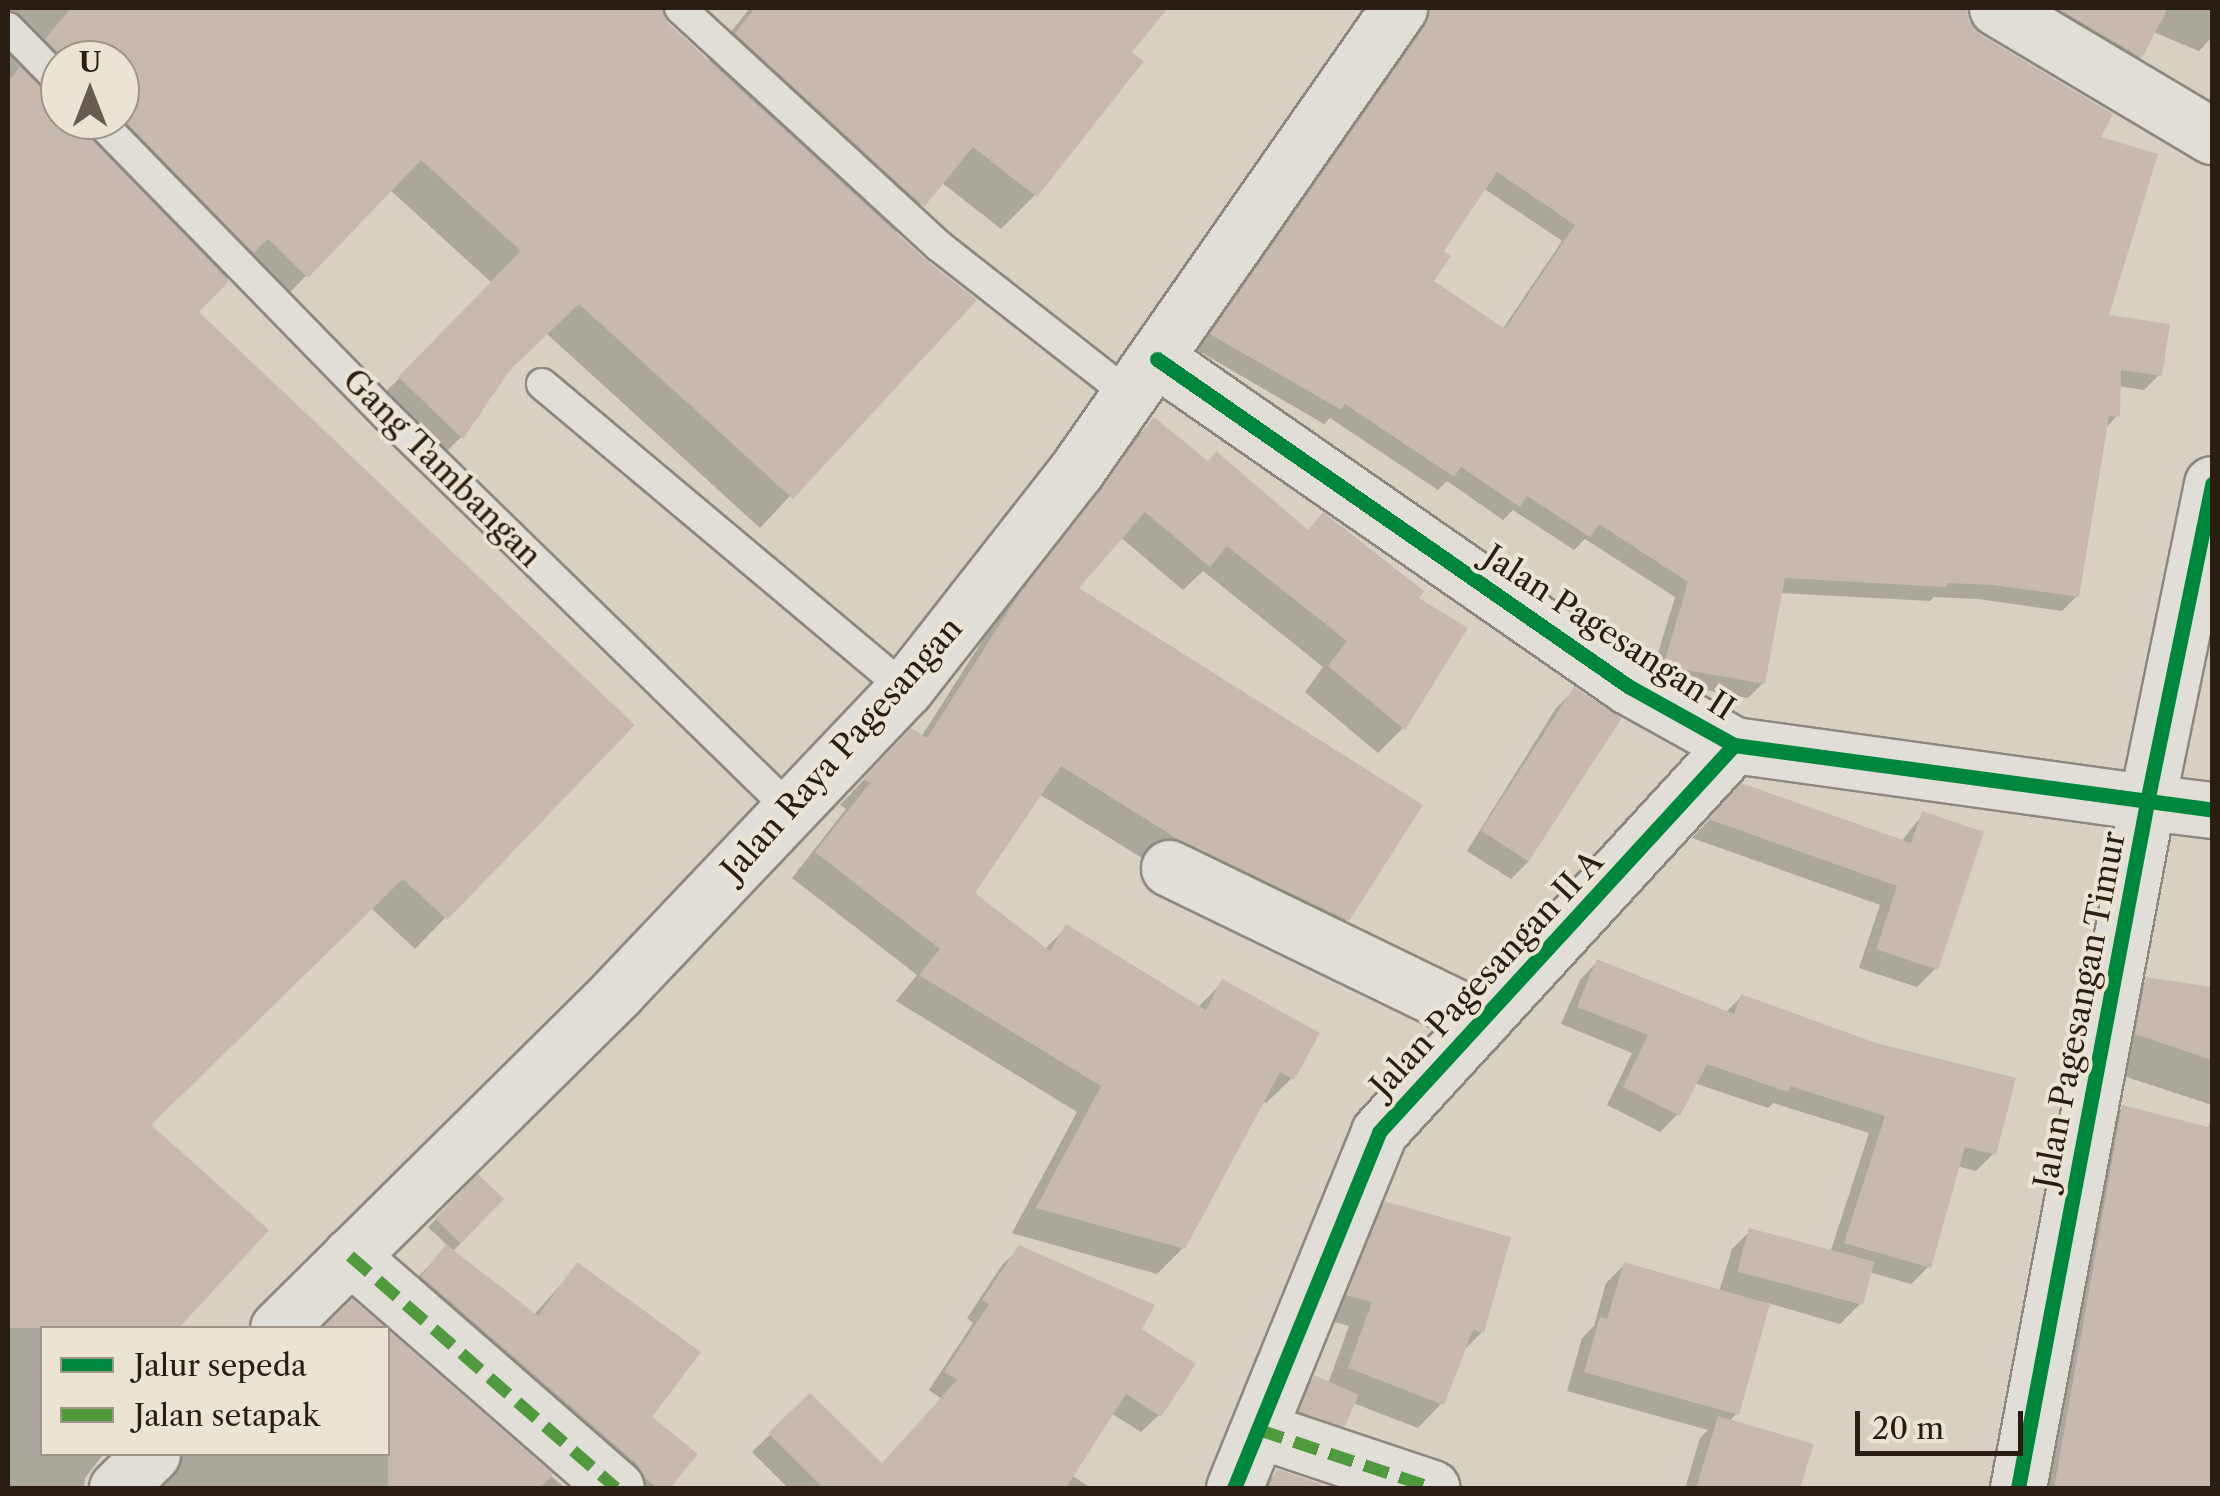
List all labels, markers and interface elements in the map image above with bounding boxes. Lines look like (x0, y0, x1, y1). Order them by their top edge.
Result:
north arrow (40, 40, 140, 140)
text: U (79, 45, 101, 79)
street label: Gang Tambangan (335, 361, 549, 575)
street label: Jalan Pagesangan II (1476, 537, 1742, 729)
street label: Jalan Raya Pagesangan (714, 609, 970, 889)
street label: Jalan Pagesangan Timur (2026, 828, 2134, 1192)
street label: Jalan Pagesangan II A (1362, 842, 1612, 1106)
legend (40, 1326, 390, 1456)
text: Jalur sepeda (134, 1347, 307, 1384)
scale bar (1860, 1391, 2028, 1453)
text: Jalan setapak (134, 1397, 320, 1434)
text: 20 m (1872, 1410, 1944, 1447)

